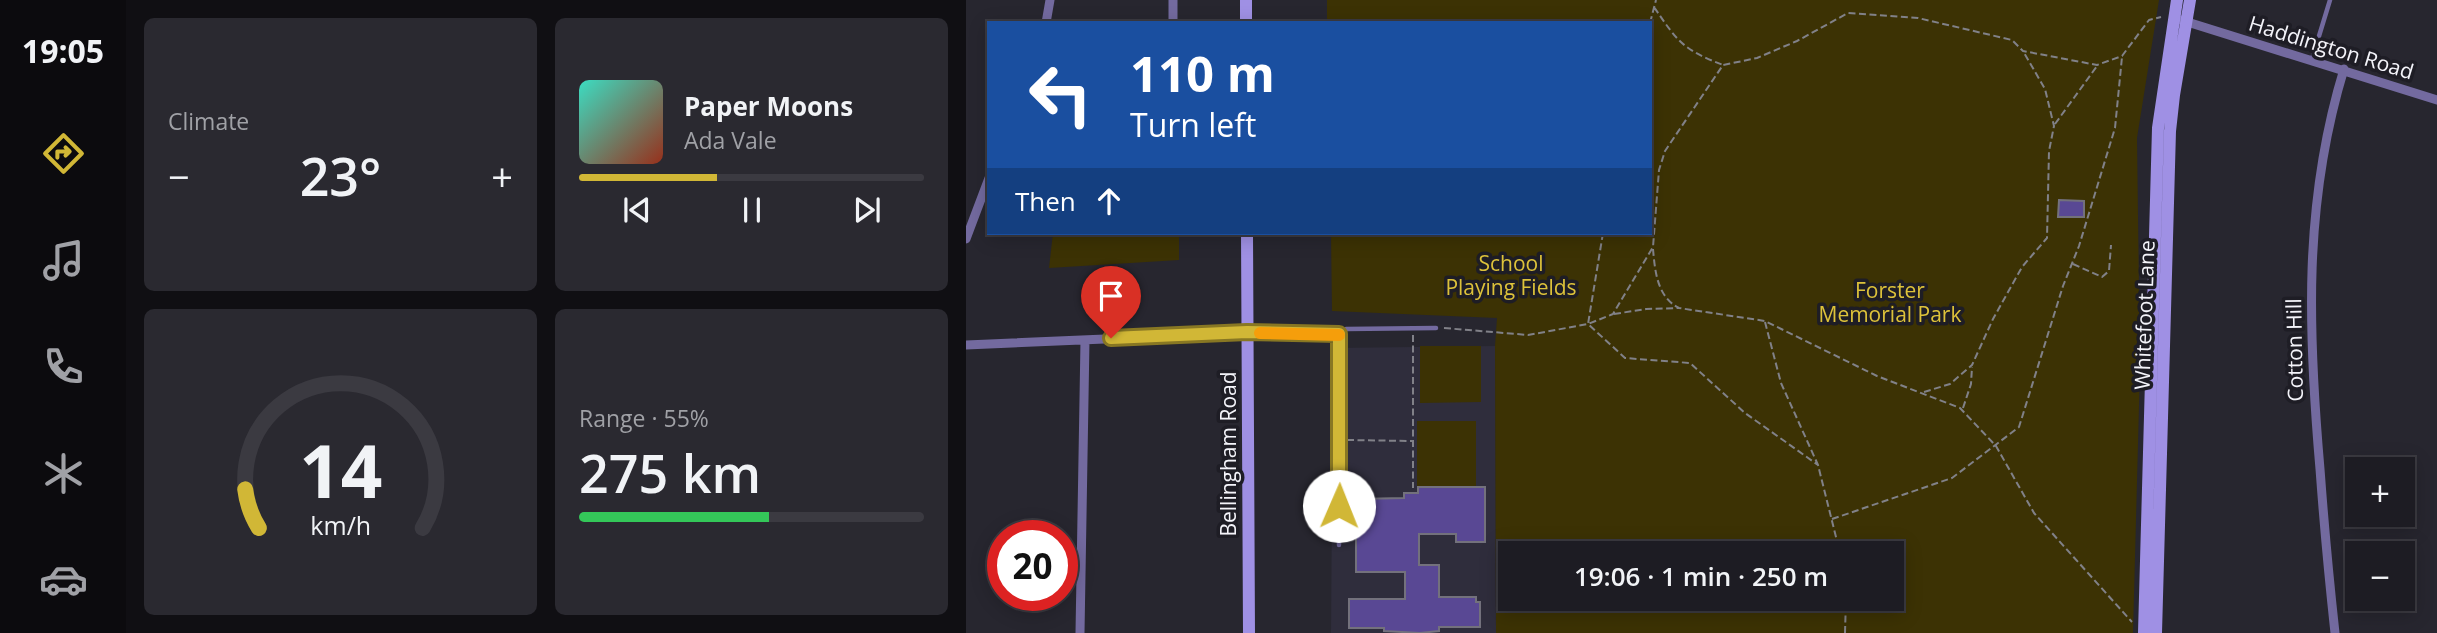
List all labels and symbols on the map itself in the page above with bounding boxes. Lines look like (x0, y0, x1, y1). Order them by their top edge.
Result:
street label: Haddington Road (2245, 9, 2417, 85)
street label: Whitefoot Lane (2127, 240, 2161, 390)
park label: School Playing Fields (1445, 249, 1577, 301)
pin (1081, 266, 1141, 338)
park label: Forster Memorial Park (1819, 276, 1961, 328)
street label: Cotton Hill (2279, 298, 2309, 402)
street label: Bellingham Road (1214, 371, 1242, 537)
position arrow (1302, 469, 1376, 543)
speed limit sign: 20 (987, 520, 1078, 611)

